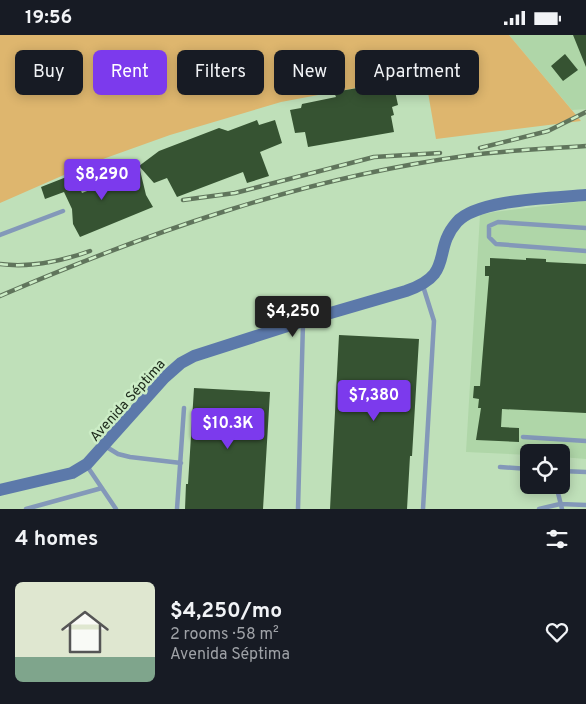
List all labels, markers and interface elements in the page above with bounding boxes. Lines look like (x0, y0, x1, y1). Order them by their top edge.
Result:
text: 19:56 (25, 6, 72, 30)
chip: Buy (15, 50, 83, 95)
chip: Rent (93, 50, 167, 95)
chip: Filters (177, 50, 264, 95)
chip: New (274, 50, 345, 95)
chip: Apartment (355, 50, 479, 95)
pin: $8,290 (61, 159, 143, 201)
text: $8,290 (75, 165, 129, 185)
pin: $4,250 (252, 295, 334, 338)
text: $4,250 (266, 302, 320, 322)
street label: Avenida Séptima (87, 356, 170, 446)
pin: $7,380 (333, 379, 415, 422)
text: $7,380 (349, 386, 399, 406)
pin: $10.3K (187, 407, 269, 450)
text: $10.3K (202, 414, 254, 434)
map controls (520, 444, 570, 494)
button: locate (520, 444, 570, 494)
icon: filters (543, 525, 571, 553)
text: 4 homes (15, 526, 98, 553)
text: $4,250/mo (170, 598, 282, 625)
icon: home (55, 602, 115, 662)
icon: heart (543, 618, 571, 646)
text: 2 rooms · 58 m² (170, 625, 279, 645)
text: Avenida Séptima (170, 645, 290, 665)

